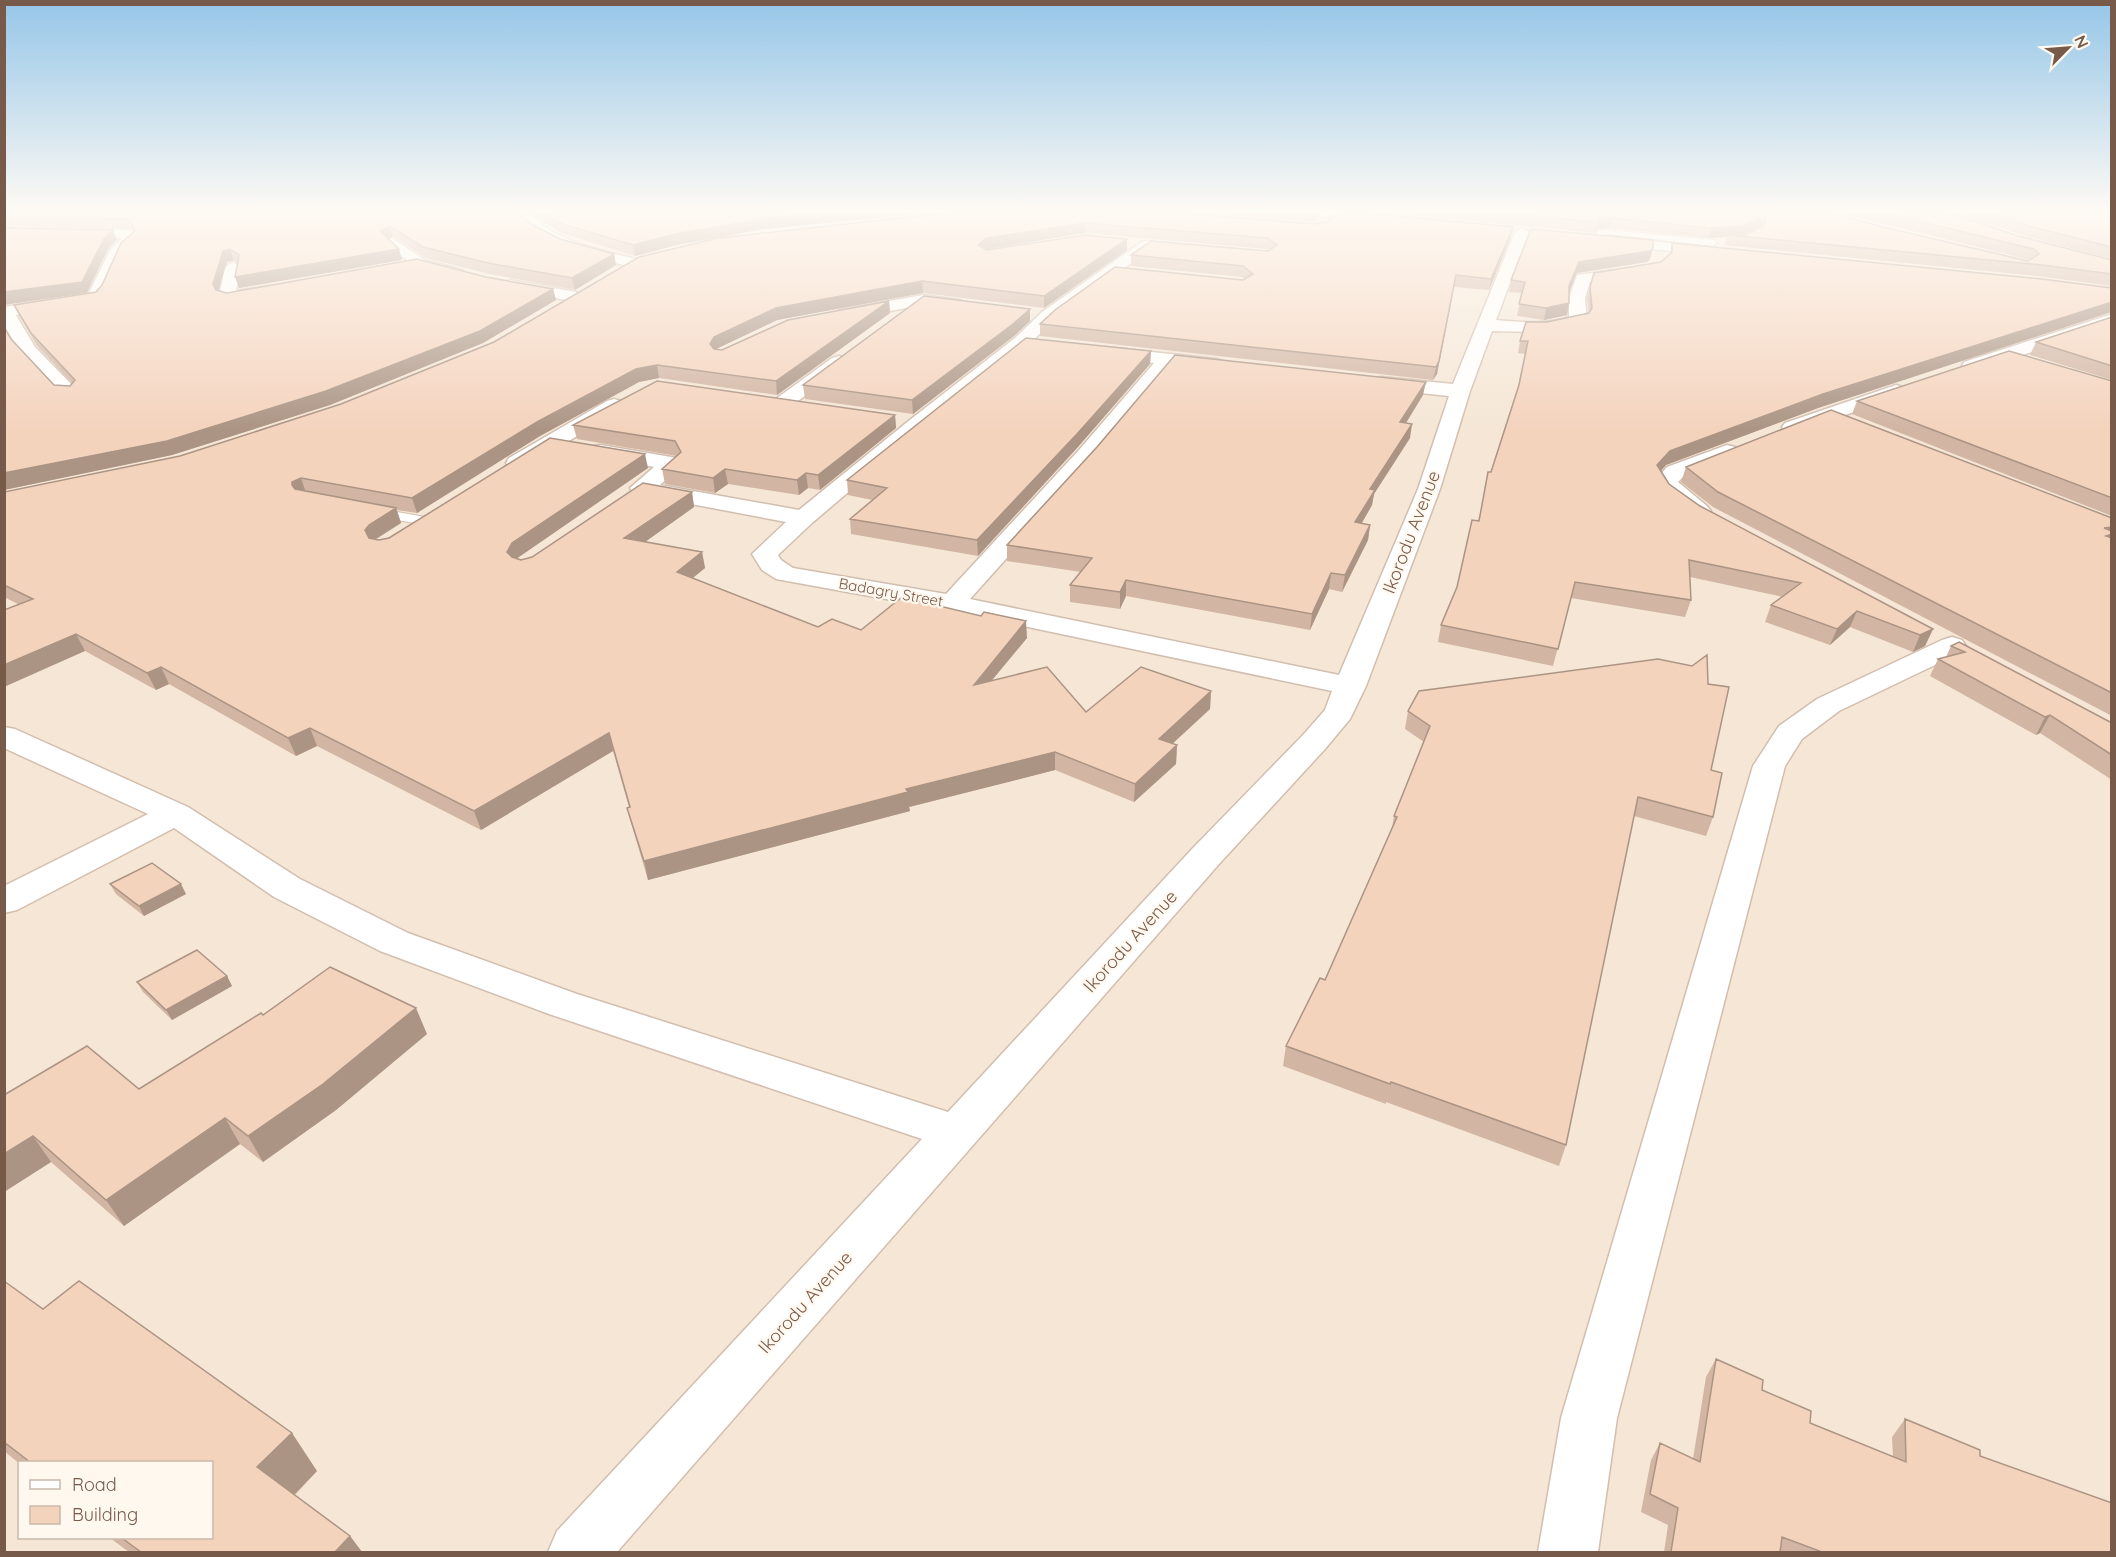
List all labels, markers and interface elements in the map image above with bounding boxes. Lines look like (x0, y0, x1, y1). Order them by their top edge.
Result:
north arrow (2038, 18, 2098, 78)
text: N (2070, 32, 2093, 51)
street label: Ikorodu Avenue (1377, 467, 1445, 597)
street label: Badagry Street (837, 573, 945, 611)
street label: Ikorodu Avenue (1078, 885, 1182, 997)
street label: Ikorodu Avenue (753, 1246, 857, 1358)
legend (18, 1461, 213, 1539)
text: Road (72, 1473, 117, 1496)
text: Building (72, 1503, 138, 1526)

